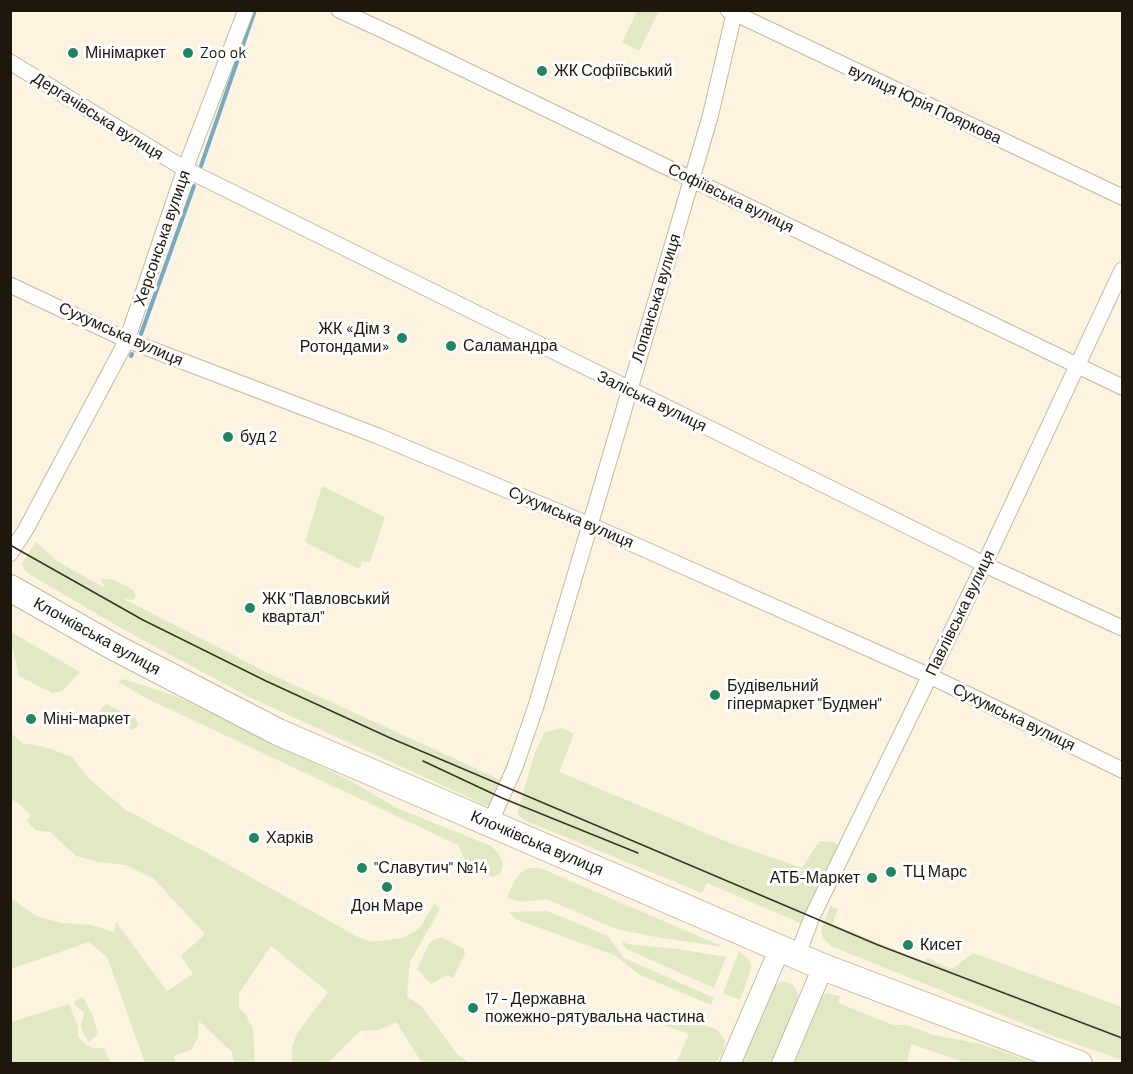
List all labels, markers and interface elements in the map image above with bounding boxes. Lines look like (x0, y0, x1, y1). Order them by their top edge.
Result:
place label: Мінімаркет (85, 43, 166, 63)
place label: Zoo ok (200, 43, 246, 63)
marker: Мінімаркет (66, 46, 80, 60)
marker: Zoo ok (181, 46, 195, 60)
street label: вулиця Юрія Пояркова (845, 60, 1005, 148)
place label: ЖК Софіївський (554, 61, 672, 81)
marker: ЖК Софіївський (535, 64, 549, 78)
street label: Дергачівська вулиця (29, 68, 167, 164)
street label: Софіївська вулиця (665, 159, 797, 237)
street label: Херсонська вулиця (130, 168, 194, 308)
street label: Лопанська вулиця (627, 231, 685, 365)
street label: Сухумська вулиця (56, 298, 186, 370)
place label: ЖК «Дім з Ротондами» (300, 319, 390, 357)
marker: ЖК «Дім з Ротондами» (395, 331, 409, 345)
place label: Саламандра (463, 336, 558, 356)
marker: Саламандра (444, 339, 458, 353)
street label: Заліська вулиця (594, 366, 710, 436)
place label: буд 2 (240, 427, 277, 447)
marker: буд 2 (221, 430, 235, 444)
street label: Сухумська вулиця (506, 482, 636, 552)
street label: Павлівська вулиця (921, 547, 999, 679)
place label: ЖК "Павловський квартал" (262, 589, 390, 627)
street label: Клочківська вулиця (30, 593, 164, 679)
marker: ЖК "Павловський квартал" (243, 601, 257, 615)
place label: Будівельний гіпермаркет "Будмен" (727, 676, 882, 714)
street label: Сухумська вулиця (950, 679, 1078, 755)
marker: Будівельний гіпермаркет "Будмен" (708, 688, 722, 702)
place label: Міні-маркет (43, 709, 130, 729)
marker: Міні-маркет (24, 712, 38, 726)
street label: Клочківська вулиця (468, 806, 606, 880)
place label: Харків (266, 828, 314, 848)
marker: Харків (247, 831, 261, 845)
place label: "Славутич" №14 (374, 858, 488, 878)
marker: "Славутич" №14 (355, 861, 369, 875)
place label: ТЦ Марс (903, 862, 967, 882)
marker: ТЦ Марс (884, 865, 898, 879)
place label: АТБ-Маркет (770, 868, 860, 888)
marker: АТБ-Маркет (865, 871, 879, 885)
marker: Дон Маре (380, 880, 394, 894)
place label: Дон Маре (351, 896, 423, 916)
place label: Кисет (920, 935, 962, 955)
marker: Кисет (901, 938, 915, 952)
place label: 17 - Державна пожежно-рятувальна частина (485, 989, 704, 1027)
marker: 17 - Державна пожежно-рятувальна частина (466, 1001, 480, 1015)

